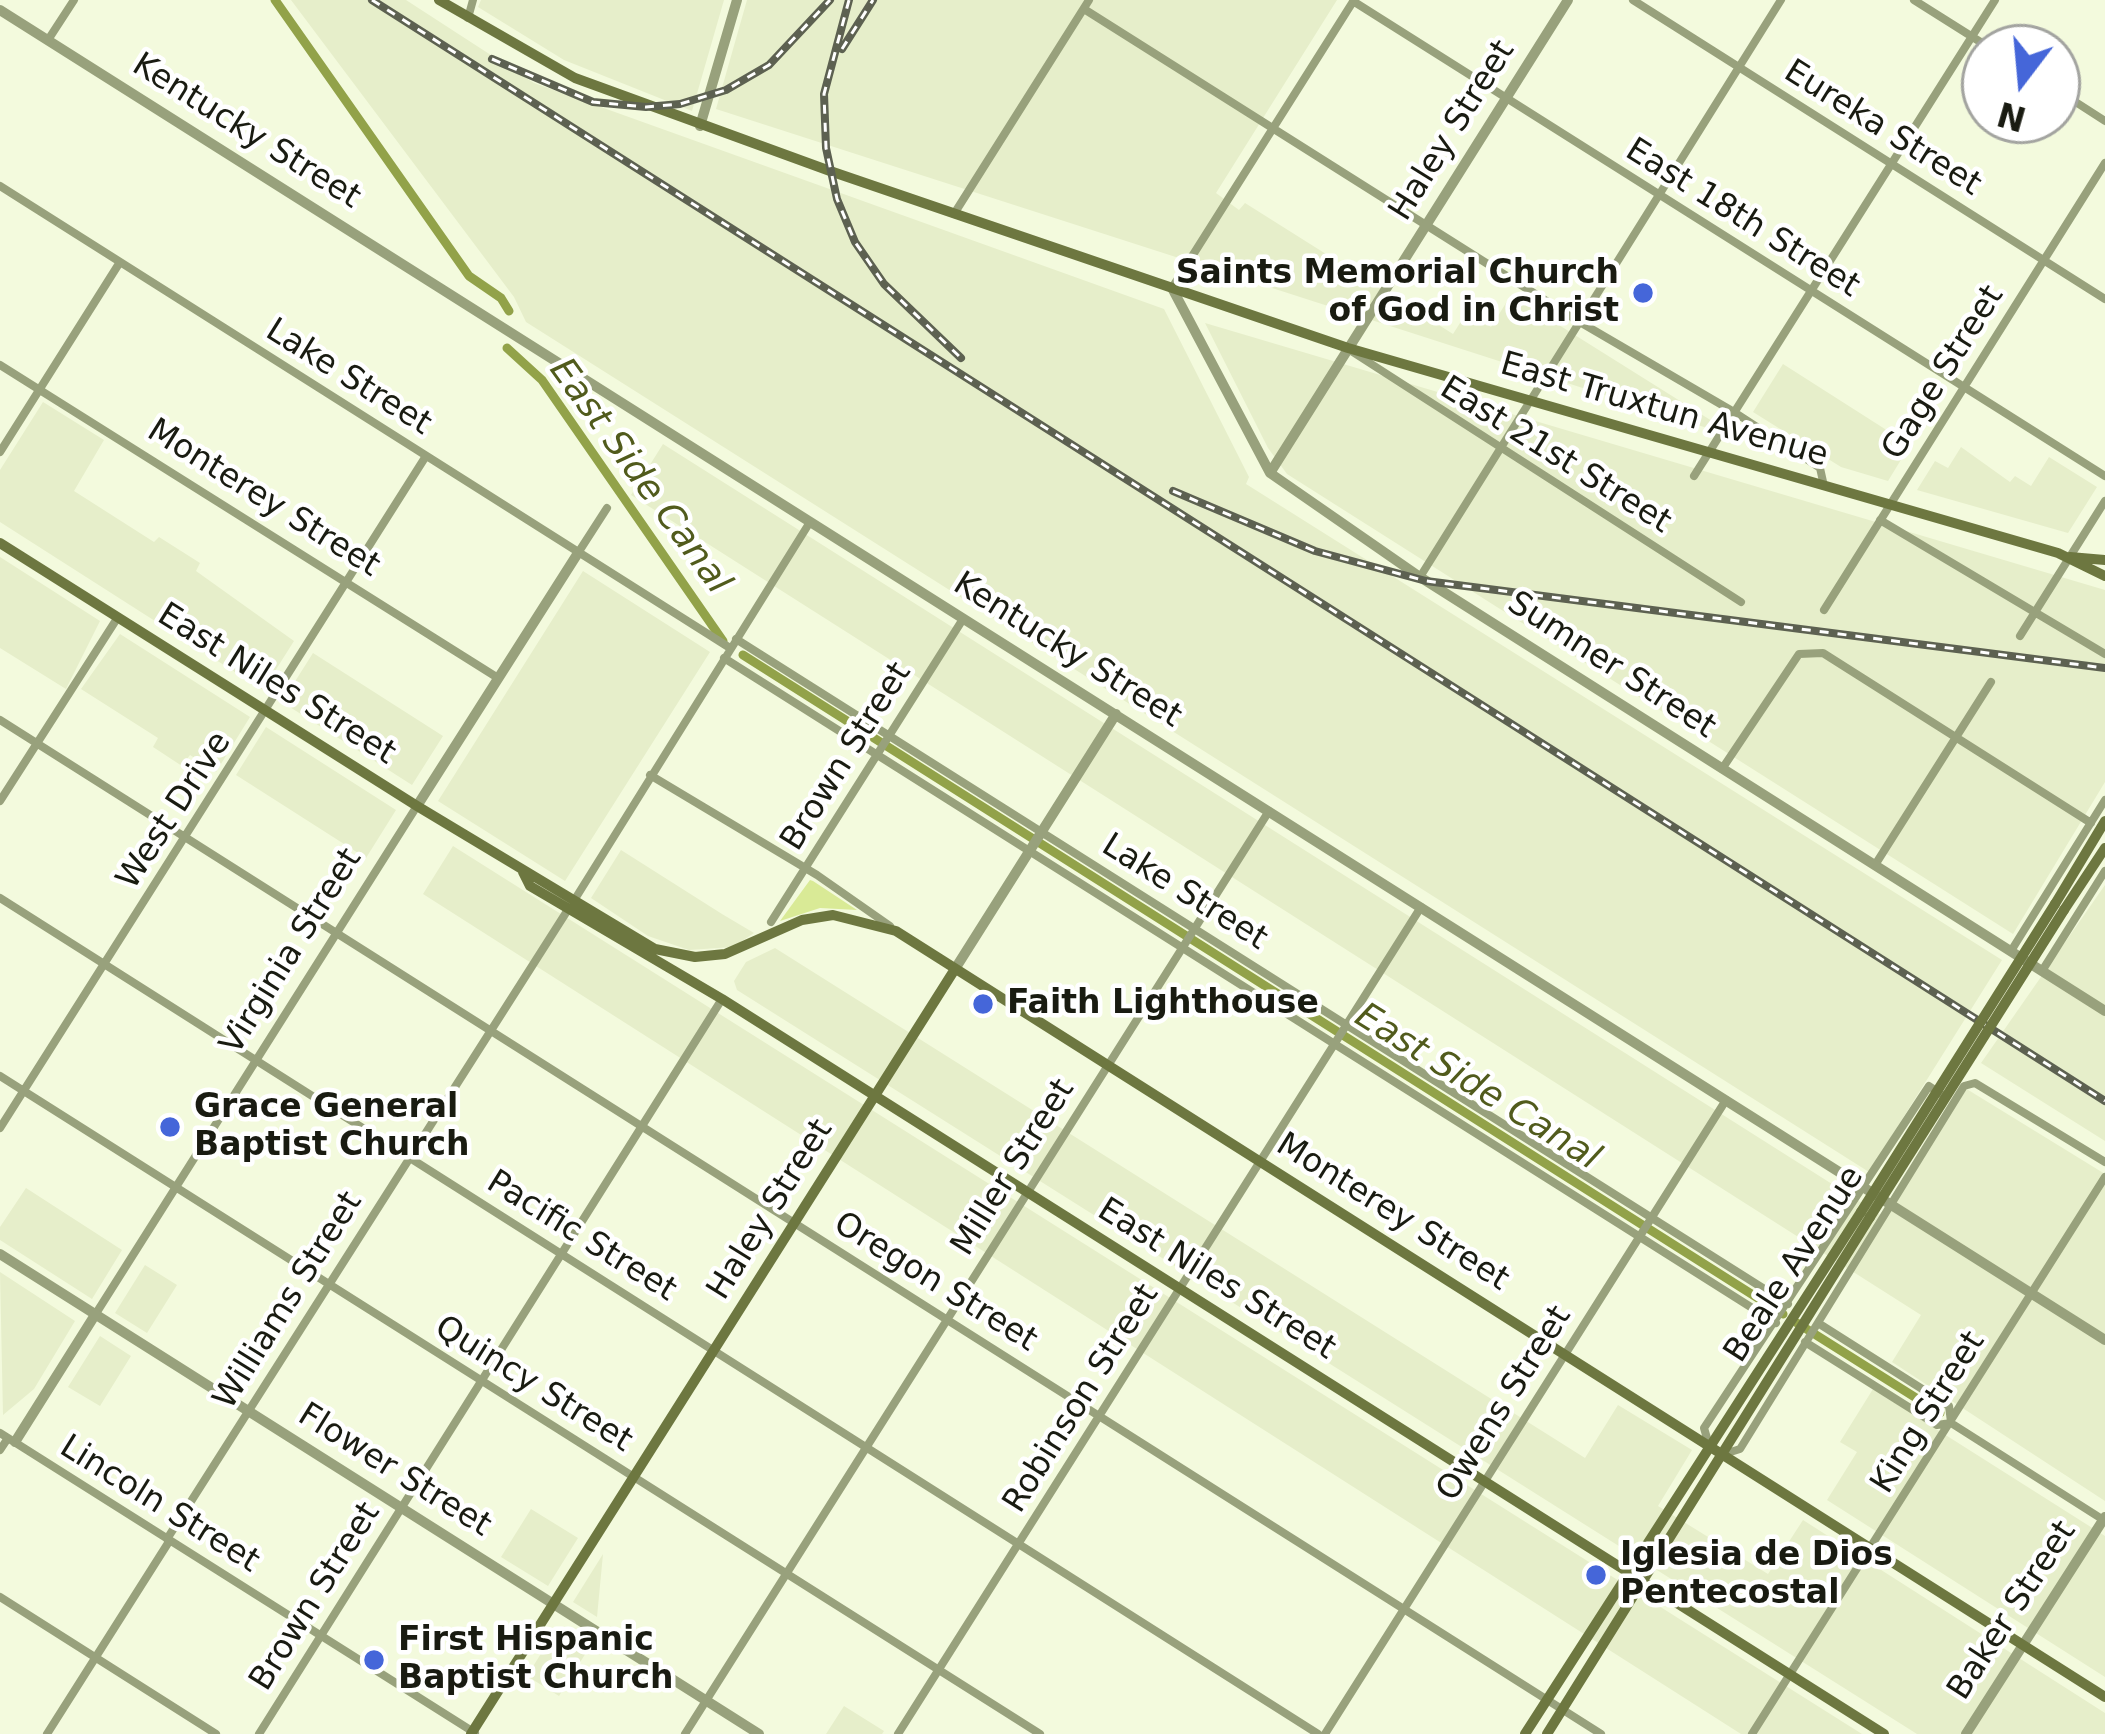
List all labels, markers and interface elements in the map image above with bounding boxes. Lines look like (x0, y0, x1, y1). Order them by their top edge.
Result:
north arrow (1961, 24, 2081, 144)
street label: Haley Street (1382, 34, 1524, 228)
street label: Kentucky Street (125, 46, 367, 218)
street label: Eureka Street (1776, 53, 1988, 205)
text: N (1993, 94, 2030, 139)
street label: East 18th Street (1618, 131, 1866, 307)
place label: Saints Memorial Church of God in Christ (1176, 254, 1619, 332)
street label: Gage Street (1875, 279, 2013, 467)
marker: Saints Memorial Church of God in Christ (1630, 280, 1656, 306)
street label: Lake Street (258, 312, 438, 444)
street label: East Truxtun Avenue (1496, 345, 1832, 477)
water label: East Side Canal (539, 351, 739, 603)
street label: East 21st Street (1432, 369, 1678, 543)
street label: Monterey Street (140, 412, 386, 586)
street label: Kentucky Street (946, 565, 1188, 737)
street label: Sumner Street (1500, 584, 1722, 748)
street label: East Niles Street (150, 596, 402, 774)
street label: Brown Street (773, 656, 921, 858)
street label: West Drive (109, 725, 241, 897)
street label: Lake Street (1094, 827, 1274, 959)
street label: Virginia Street (213, 842, 371, 1062)
place label: Faith Lighthouse (1007, 984, 1319, 1024)
marker: Faith Lighthouse (970, 991, 996, 1017)
water label: East Side Canal (1347, 995, 1607, 1181)
street label: Miller Street (944, 1072, 1084, 1264)
place label: Grace General Baptist Church (194, 1088, 470, 1166)
street label: Haley Street (700, 1113, 842, 1307)
marker: Grace General Baptist Church (157, 1114, 183, 1140)
street label: Monterey Street (1269, 1126, 1515, 1300)
street label: Beale Avenue (1717, 1160, 1873, 1370)
street label: Pacific Street (479, 1163, 683, 1311)
street label: Williams Street (206, 1185, 372, 1417)
street label: East Niles Street (1090, 1191, 1342, 1369)
street label: Oregon Street (826, 1205, 1044, 1361)
street label: Robinson Street (996, 1278, 1168, 1520)
street label: Owens Street (1429, 1299, 1581, 1509)
street label: Quincy Street (427, 1308, 639, 1462)
street label: King Street (1864, 1325, 1994, 1501)
street label: Flower Street (290, 1396, 498, 1546)
street label: Lincoln Street (52, 1428, 266, 1582)
street label: Brown Street (242, 1496, 390, 1698)
street label: Baker Street (1940, 1514, 2086, 1708)
place label: Iglesia de Dios Pentecostal (1620, 1536, 1893, 1614)
marker: Iglesia de Dios Pentecostal (1583, 1562, 1609, 1588)
place label: First Hispanic Baptist Church (398, 1621, 674, 1699)
marker: First Hispanic Baptist Church (361, 1647, 387, 1673)

